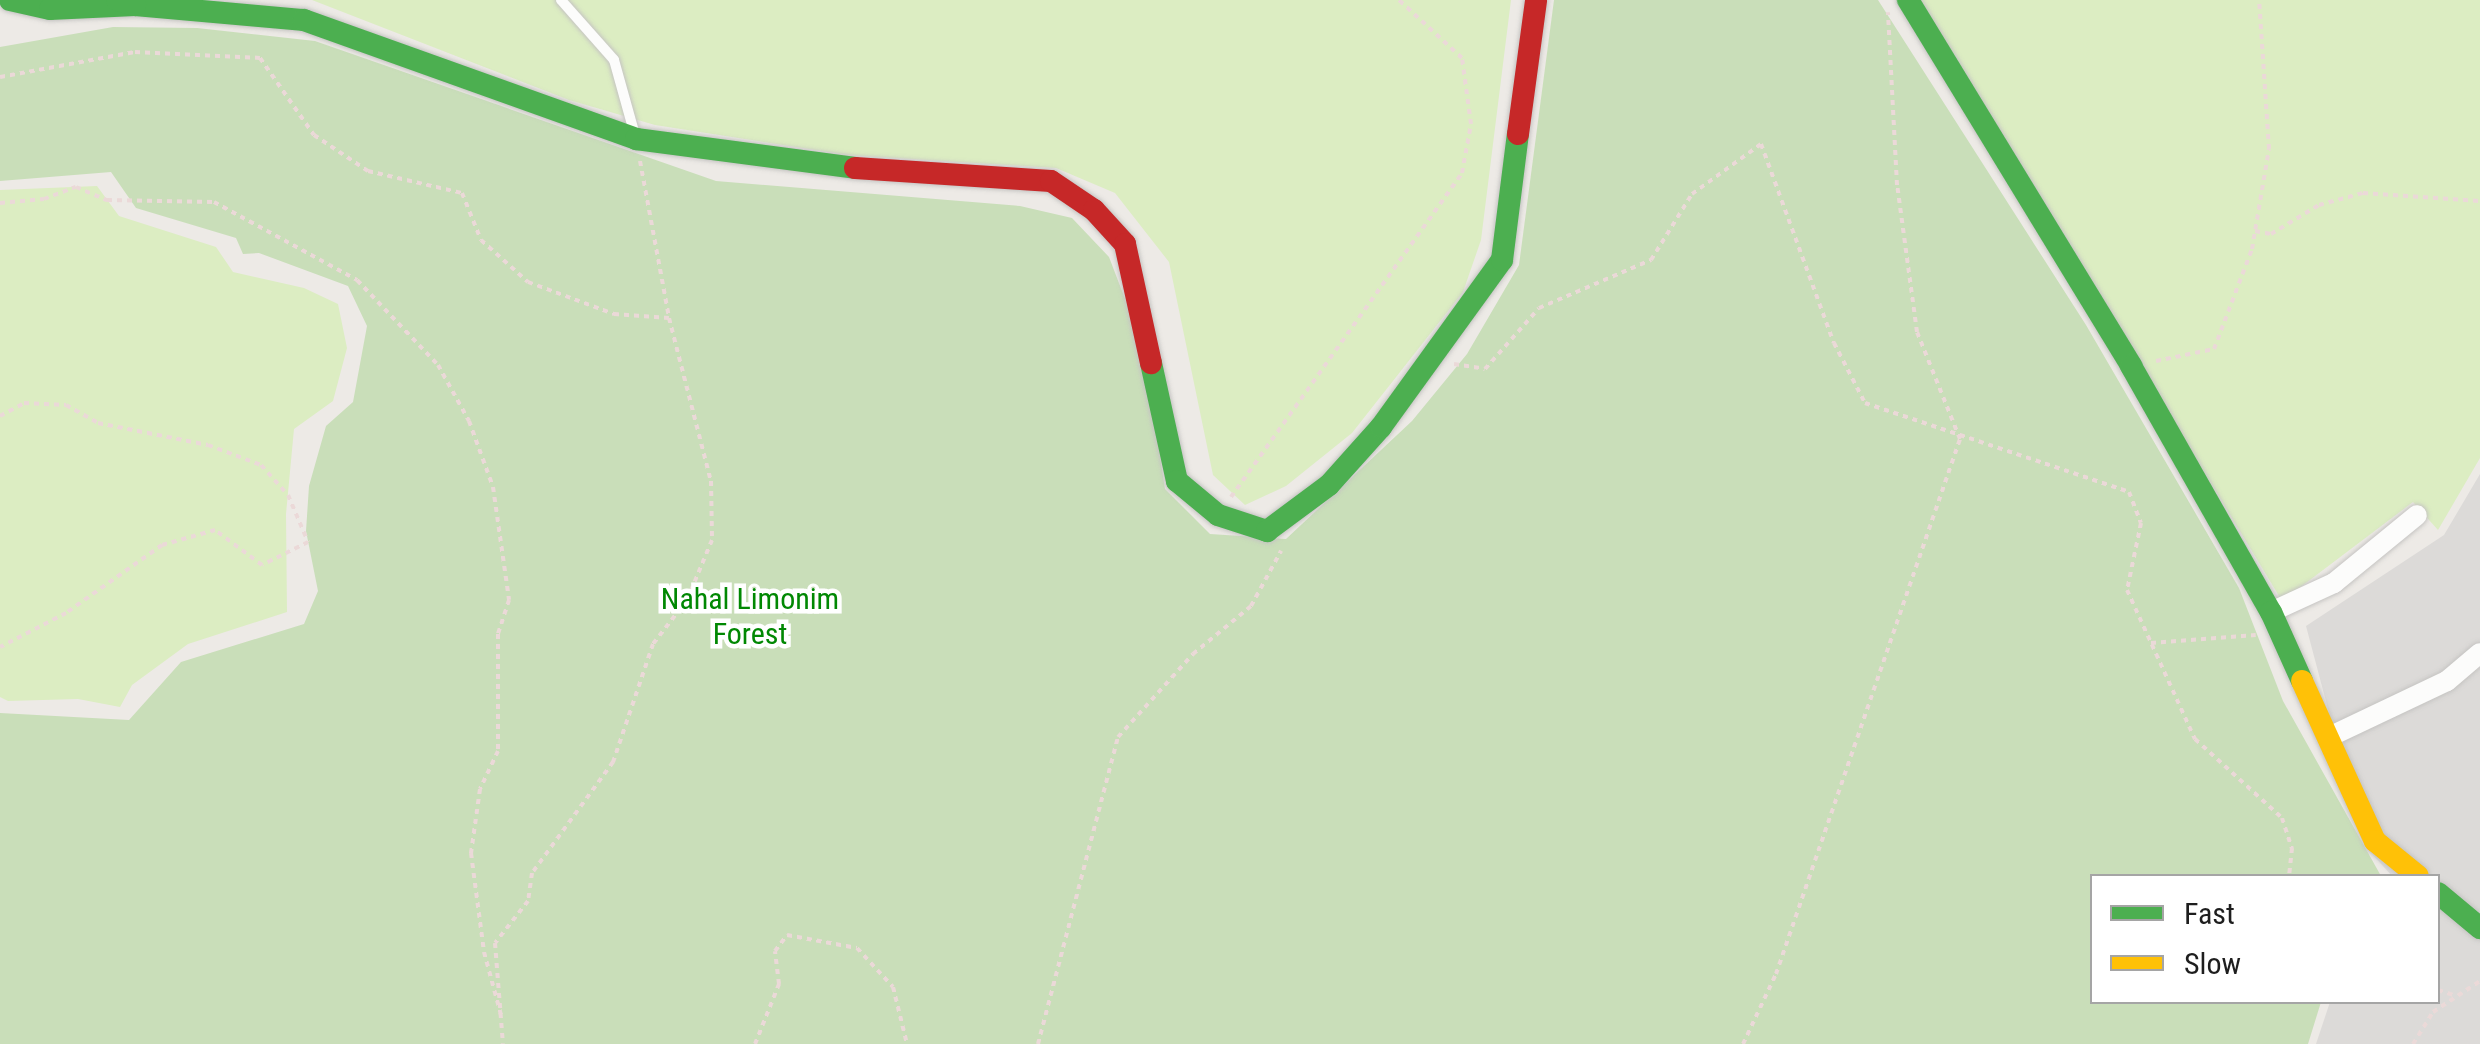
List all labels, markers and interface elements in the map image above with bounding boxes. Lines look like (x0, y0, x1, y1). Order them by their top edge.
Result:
park label: Nahal Limonim Forest (661, 581, 839, 652)
legend (2090, 874, 2440, 1004)
text: Fast (2184, 896, 2235, 931)
text: Slow (2184, 946, 2241, 981)

